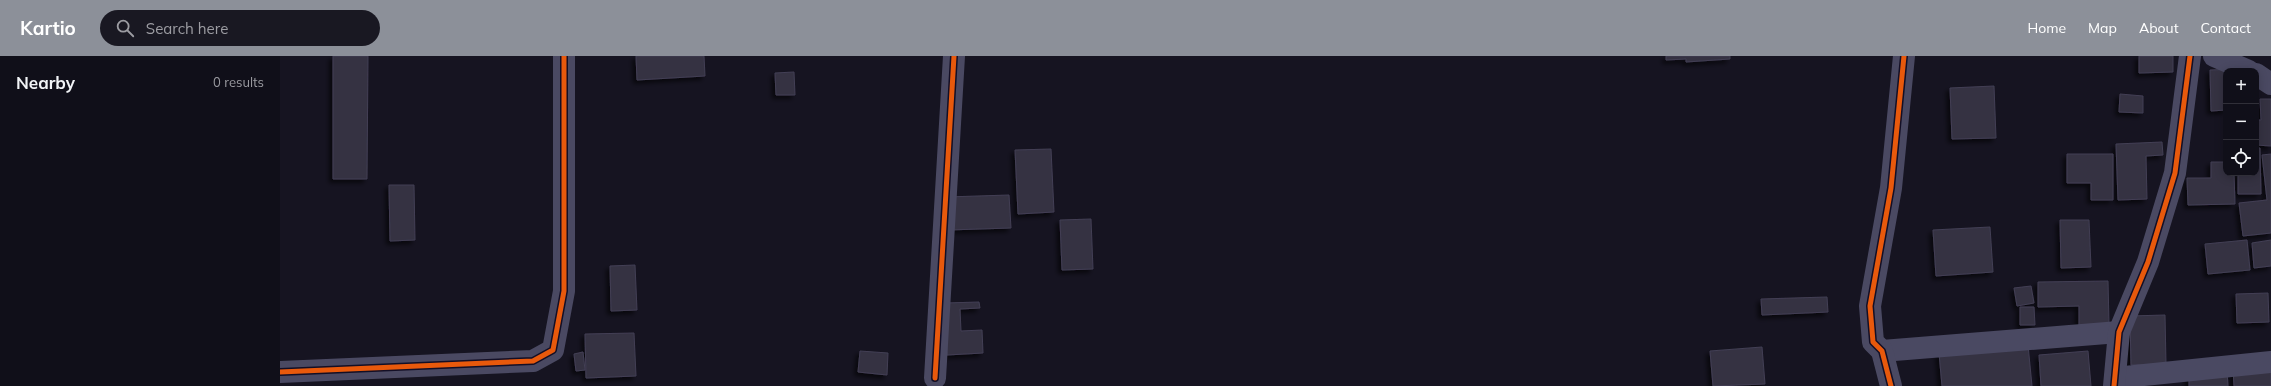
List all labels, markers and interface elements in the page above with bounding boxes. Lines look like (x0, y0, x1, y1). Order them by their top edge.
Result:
search box (100, 10, 380, 46)
text: Kartio (20, 16, 76, 40)
icon: search (114, 17, 136, 39)
text: Search here (146, 19, 228, 38)
text: Home (2027, 19, 2066, 37)
text: Map (2088, 19, 2117, 37)
text: About (2139, 19, 2179, 37)
text: Contact (2201, 19, 2251, 37)
map controls (2223, 68, 2259, 176)
button: + (2223, 68, 2259, 104)
text: Nearby (16, 72, 75, 93)
text: 0 results (213, 74, 264, 90)
button: − (2223, 104, 2259, 140)
button: locate (2223, 140, 2259, 176)

